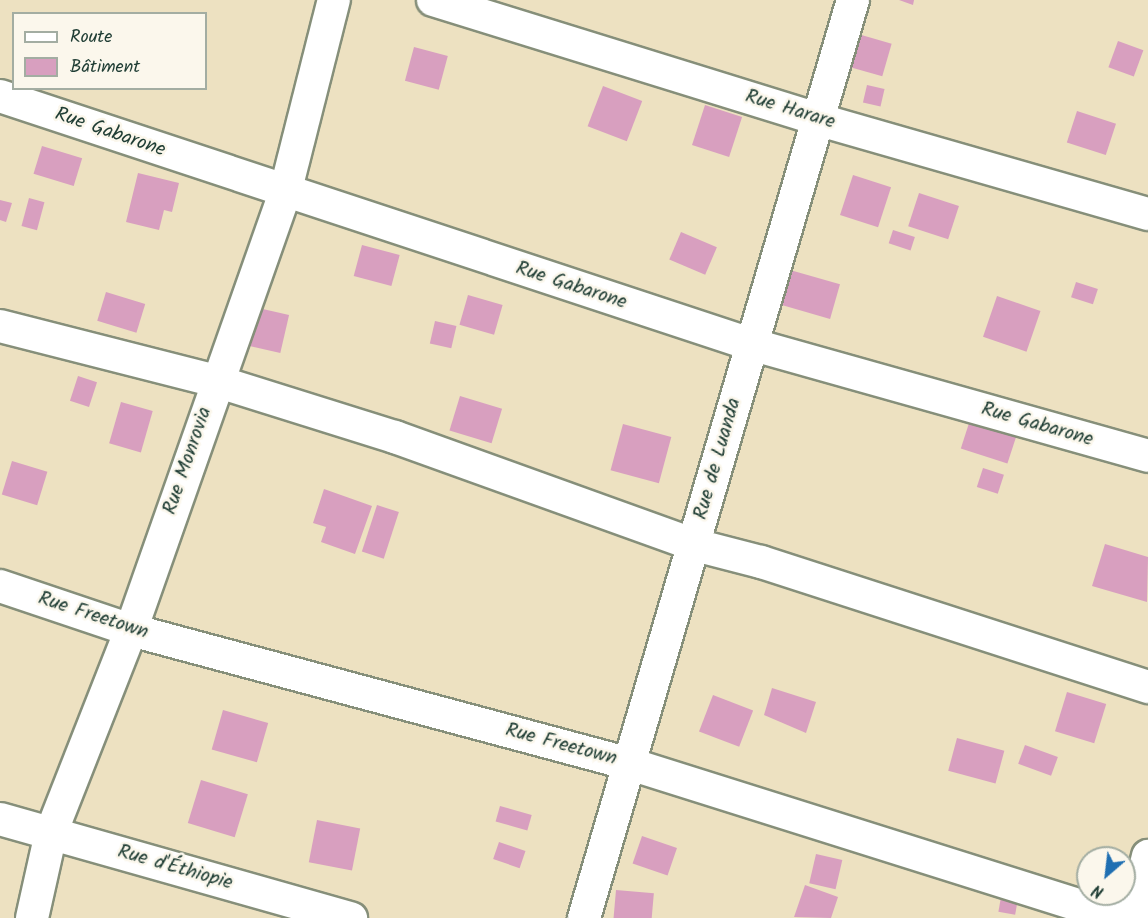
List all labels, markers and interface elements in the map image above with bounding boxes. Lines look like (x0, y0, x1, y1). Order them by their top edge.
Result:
legend (12, 12, 207, 90)
text: Route (70, 23, 112, 52)
text: Bâtiment (70, 53, 140, 82)
street label: Rue Harare (742, 85, 838, 135)
street label: Rue Gabarone (52, 103, 168, 163)
street label: Rue Gabarone (513, 257, 629, 315)
street label: Rue de Luanda (689, 395, 747, 523)
street label: Rue Gabarone (978, 398, 1096, 452)
street label: Rue Monrovia (158, 404, 218, 518)
street label: Rue Freetown (35, 587, 151, 645)
street label: Rue Freetown (503, 719, 619, 771)
street label: Rue d'Éthiopie (115, 840, 235, 896)
north arrow (1076, 846, 1136, 906)
text: N (1088, 877, 1109, 904)

